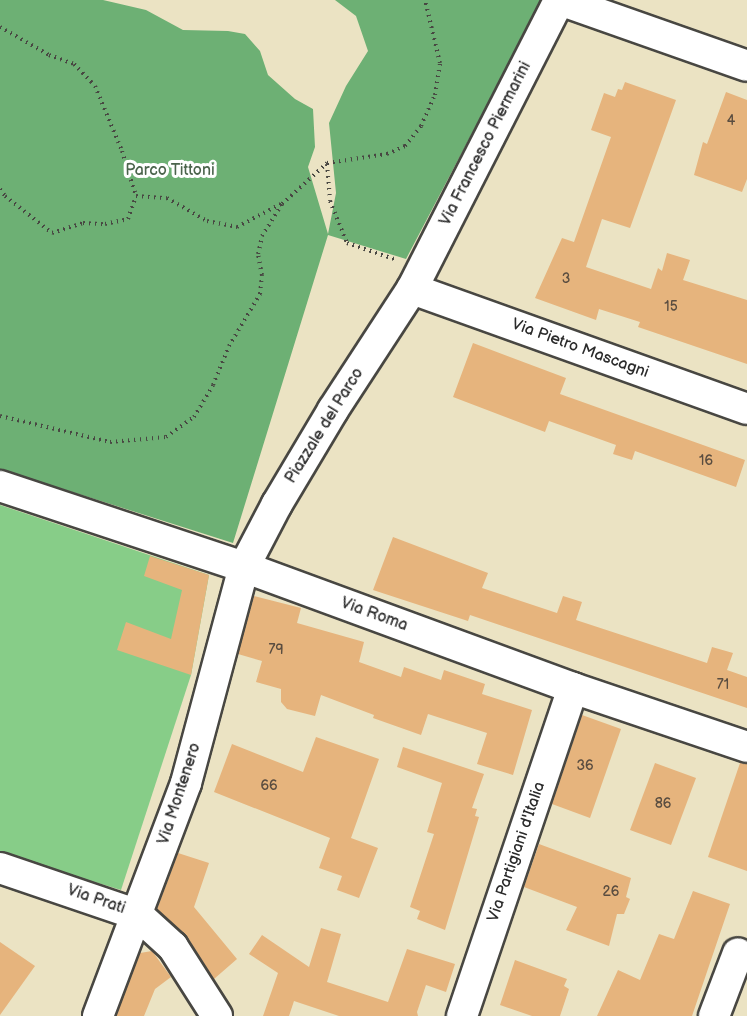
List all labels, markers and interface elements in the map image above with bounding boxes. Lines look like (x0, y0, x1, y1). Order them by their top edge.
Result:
street label: Via Francesco Piermarini (436, 59, 536, 229)
house number: 4 (727, 113, 735, 129)
park label: Parco Tittoni (125, 161, 215, 181)
house number: 3 (562, 271, 570, 287)
house number: 15 (664, 299, 678, 315)
street label: Via Pietro Mascagni (509, 315, 651, 383)
street label: Piazzale del Parco (282, 365, 368, 487)
house number: 16 (699, 453, 713, 469)
street label: Via Roma (338, 594, 410, 636)
house number: 79 (269, 642, 283, 658)
house number: 71 (717, 677, 729, 693)
street label: Via Montenero (155, 741, 205, 847)
house number: 36 (576, 758, 594, 774)
house number: 66 (260, 778, 278, 794)
street label: Via Partigiani d'Italia (484, 779, 550, 925)
house number: 86 (655, 796, 671, 812)
street label: Via Prati (64, 881, 128, 919)
house number: 26 (603, 884, 619, 900)

